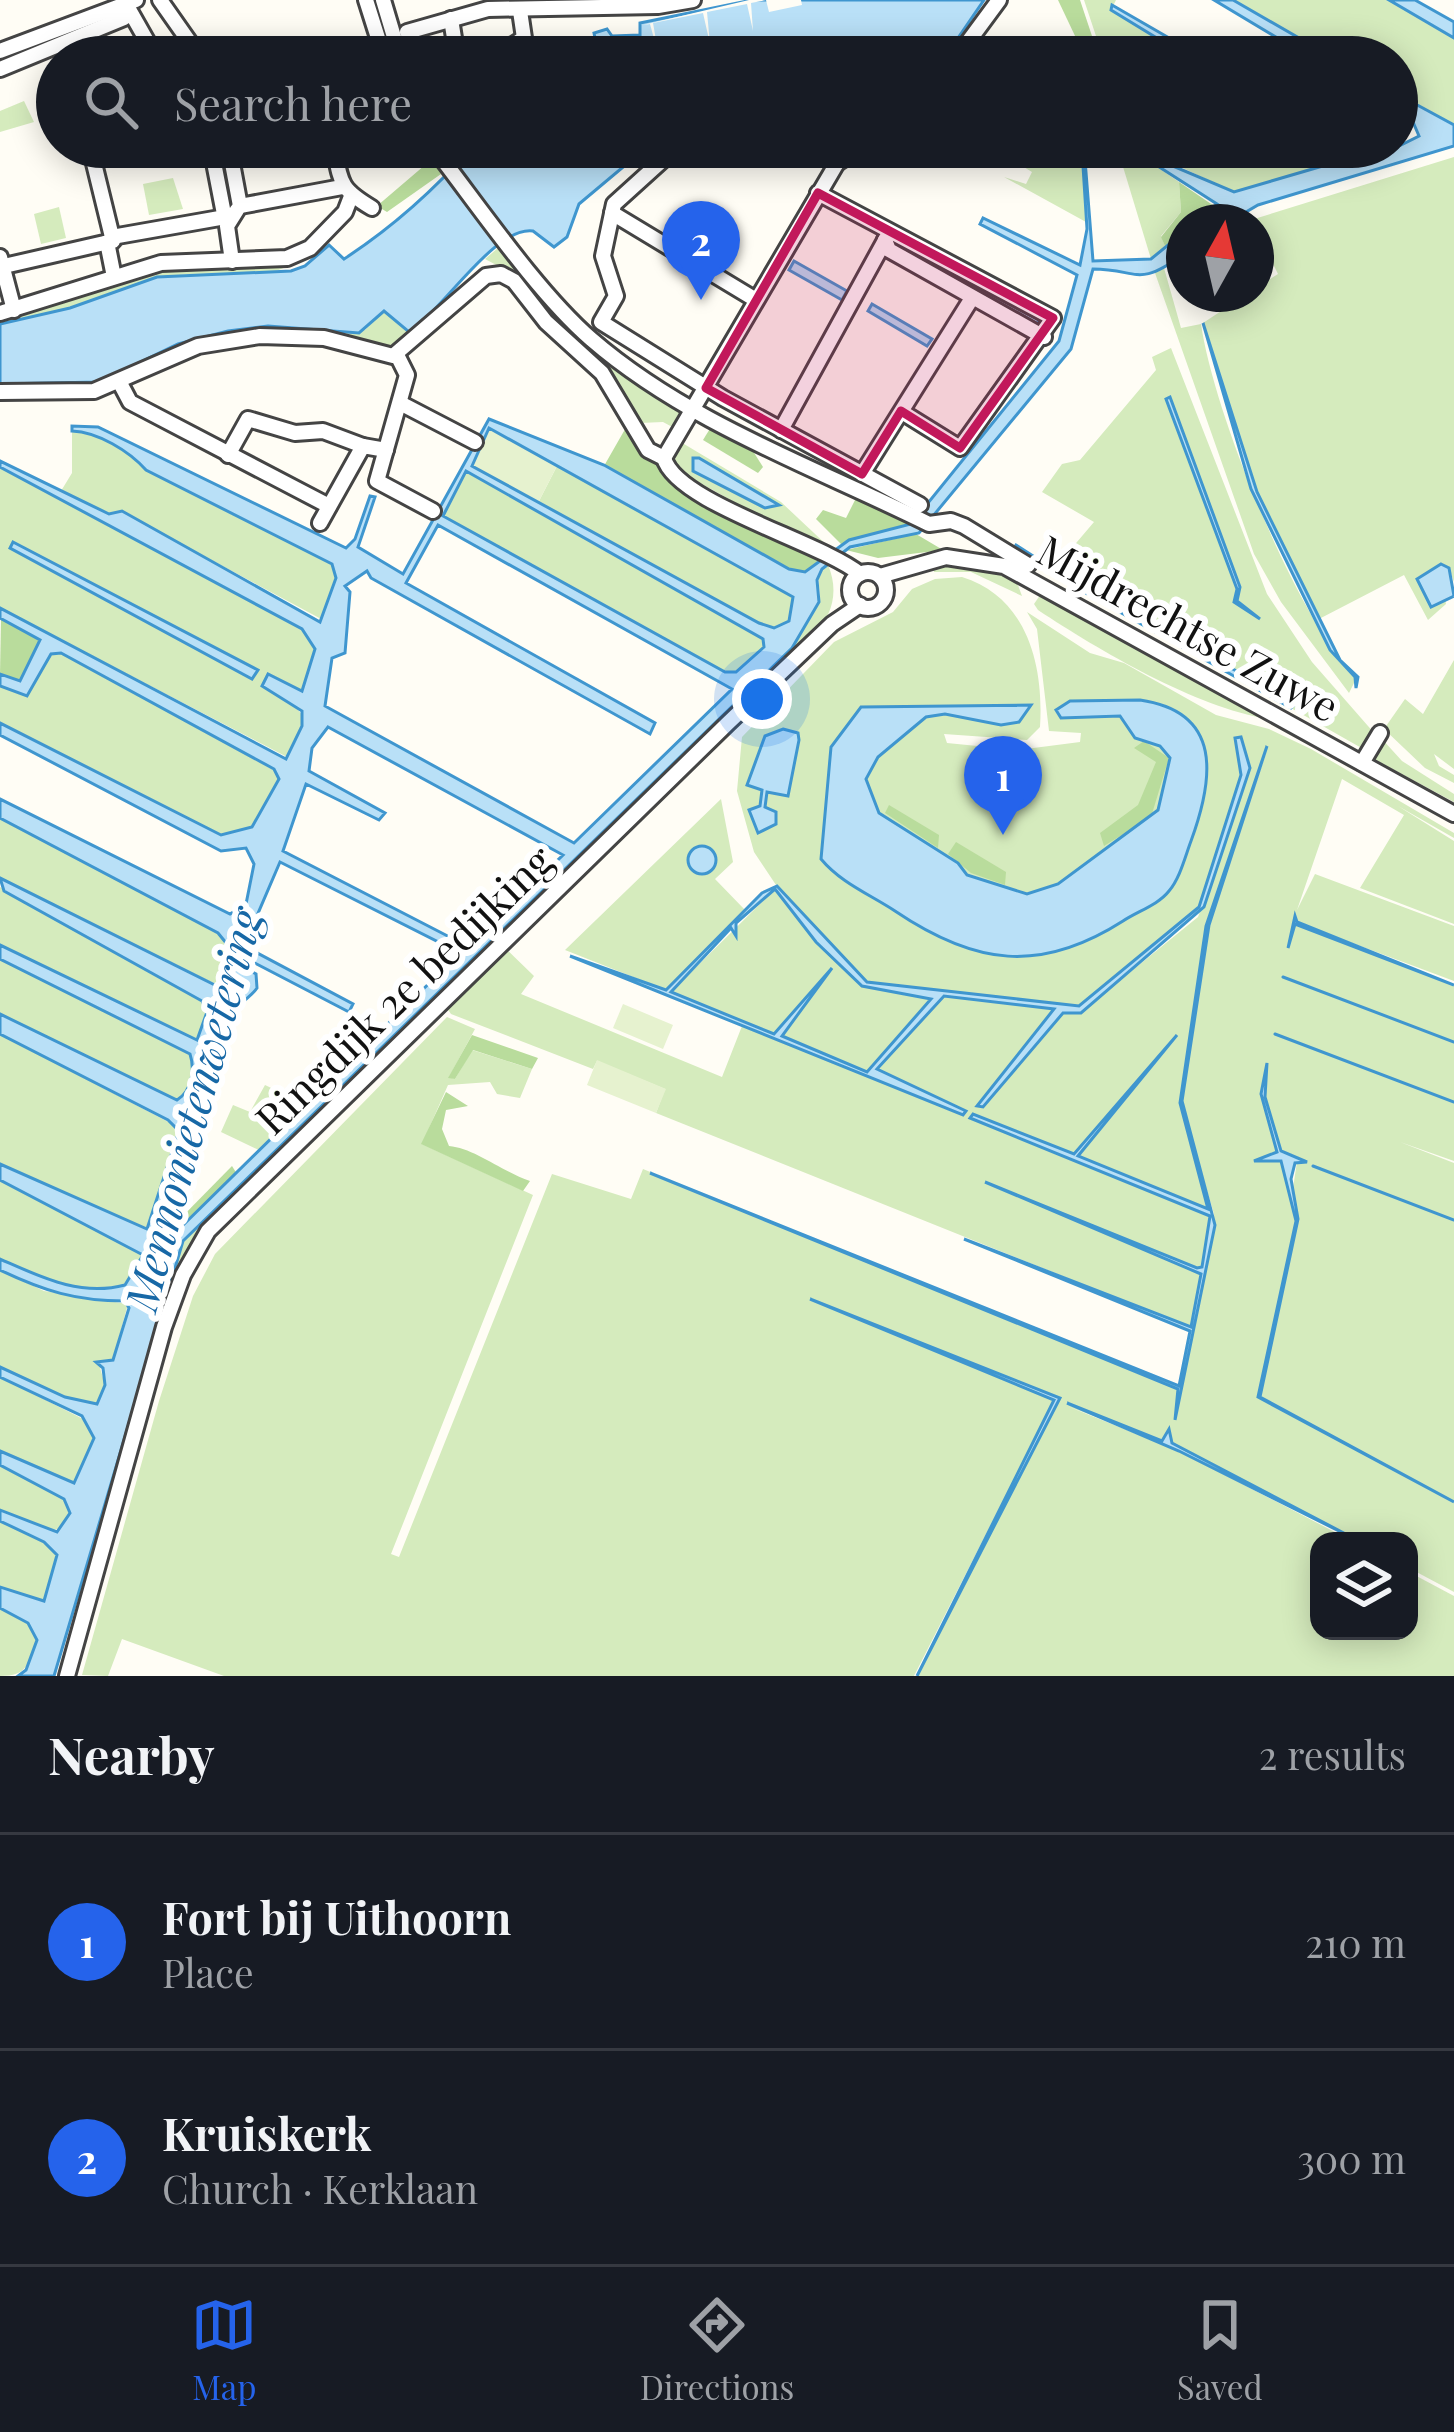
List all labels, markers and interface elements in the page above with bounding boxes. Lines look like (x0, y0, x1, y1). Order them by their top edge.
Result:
search box (36, 36, 1418, 168)
icon: search (78, 69, 144, 135)
text: Search here (174, 72, 412, 132)
pin: 2 (662, 201, 740, 300)
north arrow (1166, 204, 1274, 312)
street label: Mijdrechtse Zuwe (1028, 521, 1350, 733)
your location (732, 669, 792, 729)
pin: 1 (964, 736, 1042, 835)
street label: Ringdijk 2e bedijking (243, 832, 565, 1145)
water label: Mennonietenwetering (108, 899, 274, 1319)
map controls (1310, 1532, 1418, 1640)
button: layers (1310, 1532, 1418, 1640)
text: Nearby (48, 1720, 214, 1788)
text: 2 results (1259, 1728, 1406, 1780)
text: Fort bij Uithoorn (162, 1886, 511, 1946)
text: 1 (80, 1916, 94, 1968)
text: 210 m (1305, 1916, 1406, 1968)
text: Place (162, 1946, 254, 1998)
text: Kruiskerk (162, 2102, 371, 2162)
text: 2 (77, 2132, 97, 2184)
text: 300 m (1297, 2132, 1406, 2184)
text: Church · Kerklaan (162, 2162, 478, 2214)
tab: Map (191, 2292, 257, 2408)
tab: Directions (640, 2292, 794, 2408)
tab: Saved (1177, 2292, 1263, 2408)

